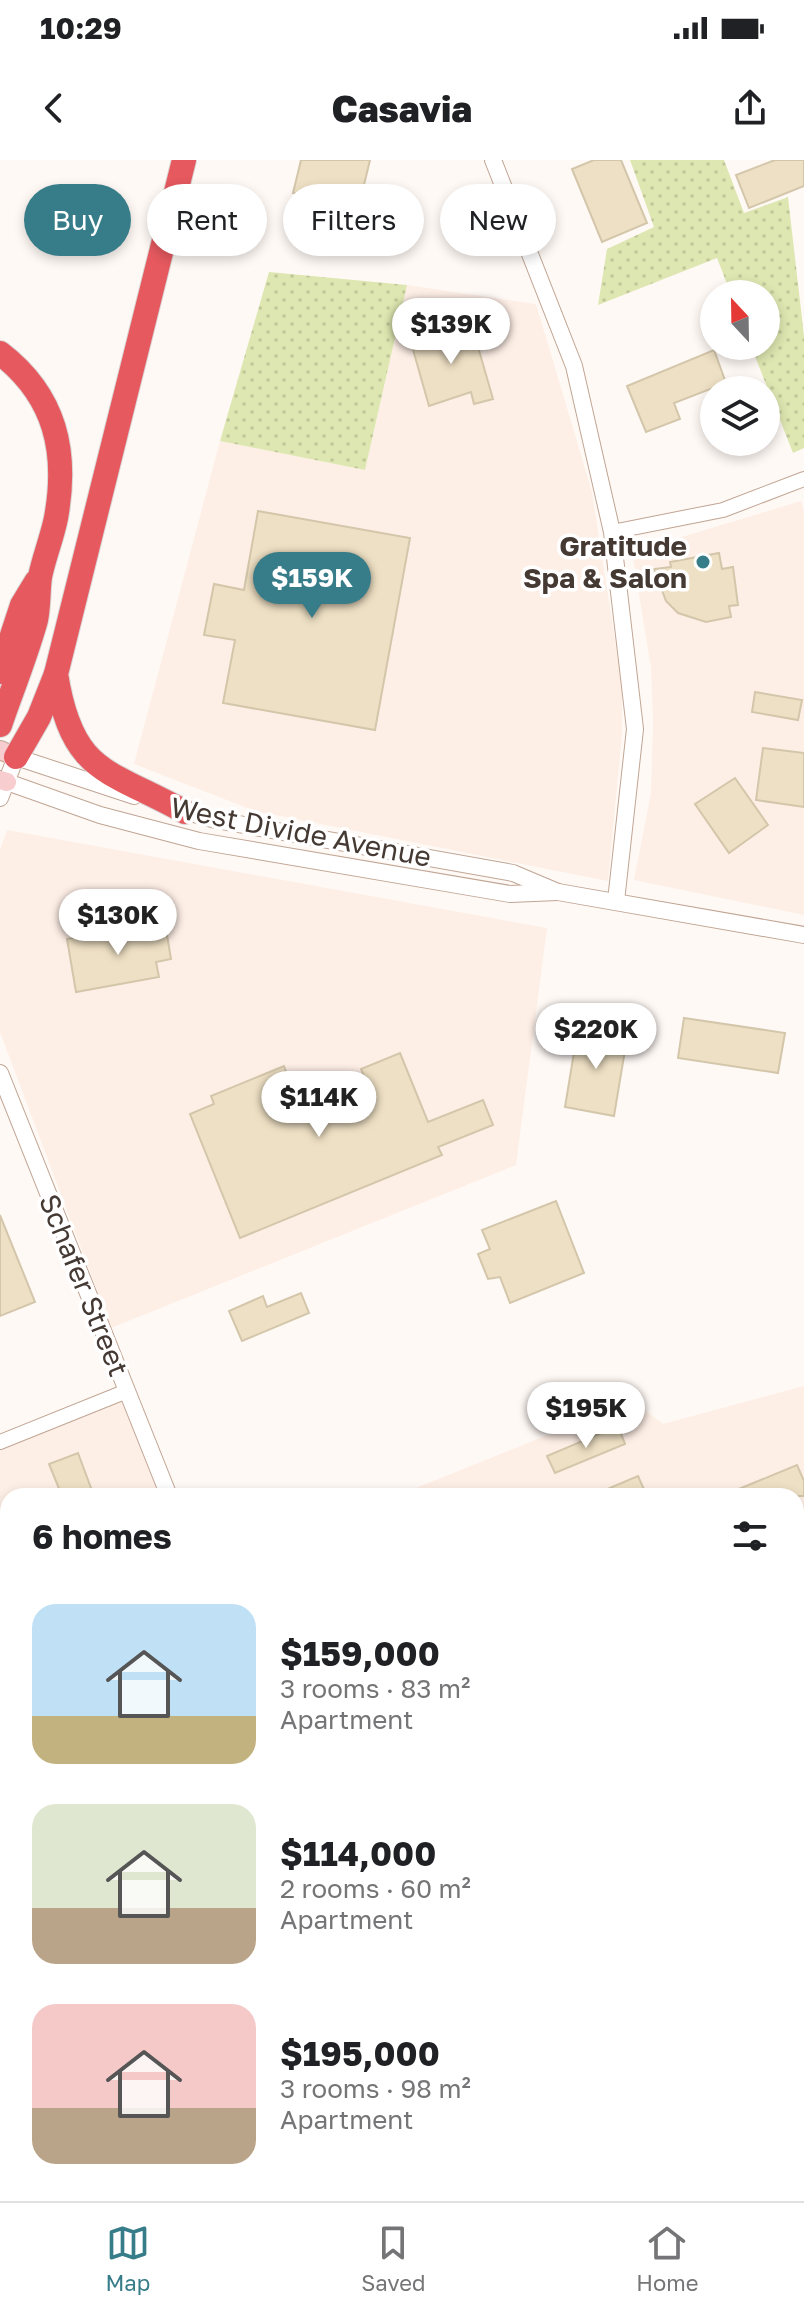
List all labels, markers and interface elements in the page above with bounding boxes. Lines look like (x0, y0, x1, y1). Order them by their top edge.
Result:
text: 10:29 (40, 10, 122, 46)
icon: back (32, 86, 76, 130)
icon: share (728, 86, 772, 130)
text: Casavia (332, 87, 472, 130)
chip: Buy (24, 184, 131, 256)
chip: Rent (147, 184, 267, 256)
chip: Filters (283, 184, 424, 256)
chip: New (440, 184, 556, 256)
north arrow (700, 280, 780, 360)
map controls (700, 280, 780, 456)
pin: $139K (395, 298, 507, 366)
text: $139K (410, 308, 492, 339)
button: layers (700, 376, 780, 456)
place label: Gratitude Spa & Salon (523, 529, 687, 594)
pin: $159K (256, 552, 368, 620)
marker: Gratitude Spa & Salon (694, 553, 712, 571)
text: $159K (271, 562, 353, 593)
street label: West Divide Avenue (168, 790, 434, 873)
pin: $130K (62, 889, 174, 957)
text: $130K (77, 899, 159, 930)
pin: $220K (540, 1003, 652, 1071)
text: $220K (554, 1013, 638, 1044)
pin: $114K (263, 1071, 375, 1139)
text: $114K (279, 1081, 359, 1112)
street label: Schafer Street (33, 1189, 136, 1381)
pin: $195K (530, 1382, 642, 1450)
text: $195K (545, 1392, 627, 1423)
icon: filters (728, 1514, 772, 1558)
text: 6 homes (32, 1516, 172, 1556)
text: $159,000 (280, 1633, 440, 1673)
icon: home (96, 1636, 192, 1732)
text: 3 rooms · 83 m² (280, 1673, 470, 1704)
text: Apartment (280, 1704, 413, 1735)
text: $114,000 (280, 1833, 436, 1873)
icon: home (96, 1836, 192, 1932)
text: 2 rooms · 60 m² (280, 1873, 471, 1904)
text: Apartment (280, 1904, 413, 1935)
text: $195,000 (280, 2033, 440, 2073)
icon: home (96, 2036, 192, 2132)
text: 3 rooms · 98 m² (280, 2073, 471, 2104)
text: Apartment (280, 2104, 413, 2135)
tab: Map (105, 2221, 150, 2296)
tab: Saved (361, 2221, 425, 2296)
tab: Home (636, 2221, 699, 2296)

